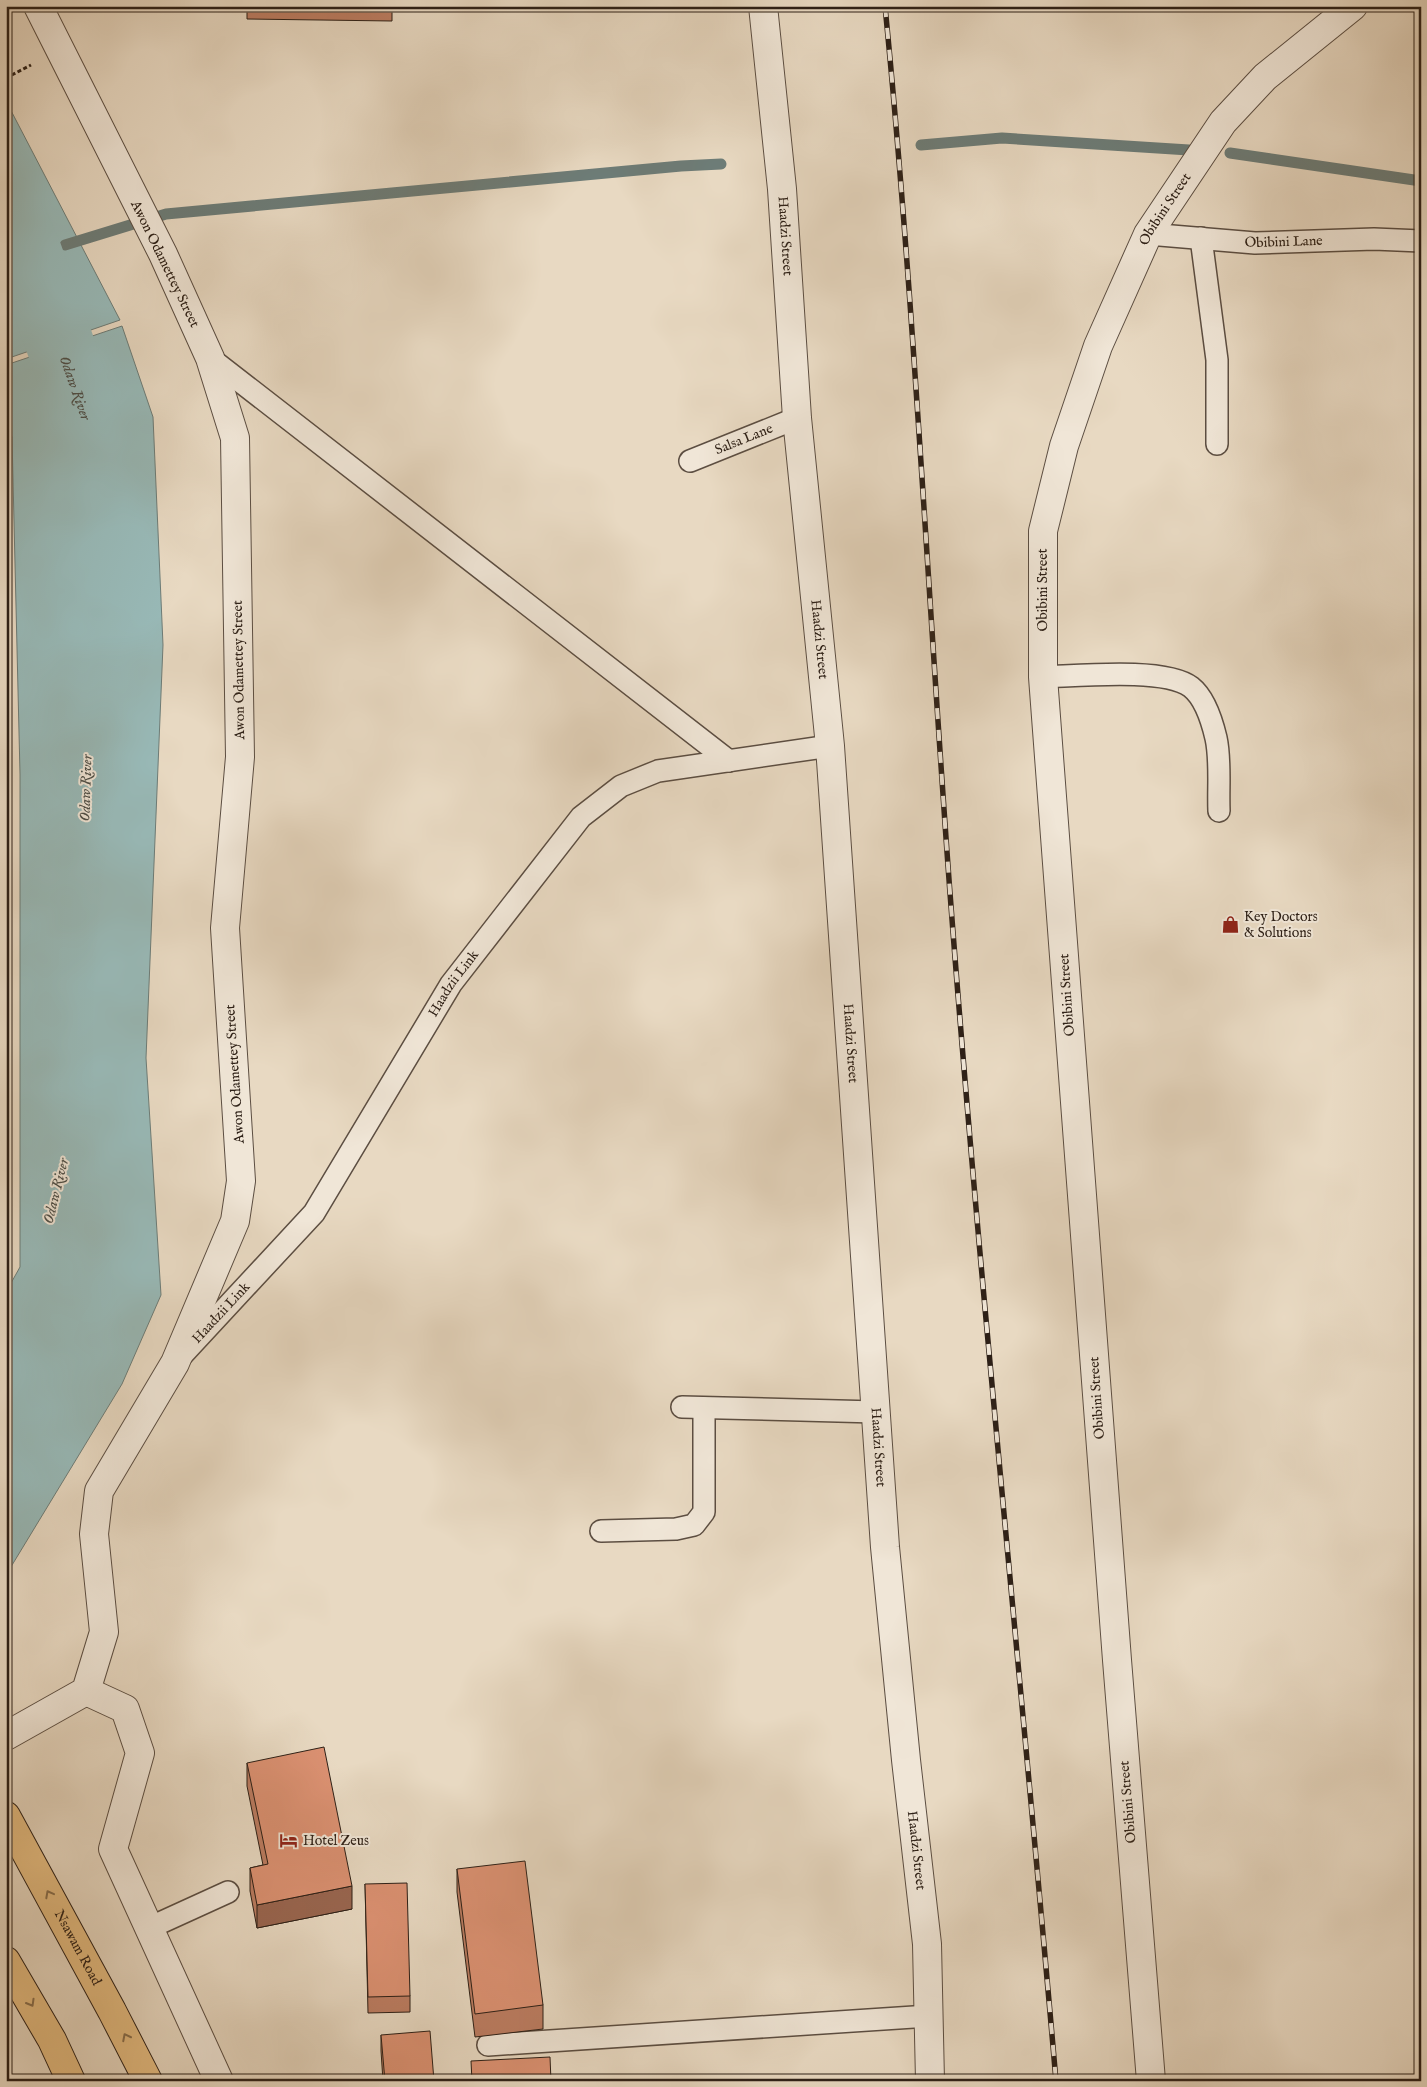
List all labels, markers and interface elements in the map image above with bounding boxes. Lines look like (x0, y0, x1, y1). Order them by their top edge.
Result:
street label: Obibini Street (1135, 169, 1195, 248)
street label: Haadzi Street (773, 196, 797, 276)
street label: Awon Odamettey Street (126, 197, 204, 331)
street label: Obibini Lane (1244, 232, 1324, 252)
water label: Odaw River (55, 353, 96, 424)
street label: Salsa Lane (712, 419, 776, 459)
street label: Obibini Street (1034, 548, 1052, 631)
street label: Haadzi Street (806, 599, 832, 680)
street label: Awon Odamettey Street (229, 600, 249, 741)
water label: Odaw River (75, 753, 97, 822)
place label: Key Doctors & Solutions (1244, 908, 1318, 942)
shop icon: Key Doctors & Solutions (1220, 915, 1240, 935)
street label: Haadzii Link (424, 946, 483, 1020)
street label: Obibini Street (1055, 953, 1079, 1037)
street label: Haadzi Street (839, 1003, 862, 1084)
street label: Awon Odamettey Street (221, 1004, 249, 1145)
water label: Odaw River (39, 1155, 74, 1226)
street label: Haadzii Link (188, 1278, 254, 1347)
street label: Obibini Street (1085, 1356, 1109, 1440)
street label: Haadzi Street (866, 1407, 890, 1488)
street label: Obibini Street (1115, 1760, 1141, 1844)
street label: Haadzi Street (903, 1810, 930, 1891)
hotel icon: Hotel Zeus (279, 1831, 299, 1851)
place label: Hotel Zeus (303, 1832, 369, 1850)
one-way arrow (46, 1890, 56, 1899)
street label: Nsawam Road (50, 1907, 106, 1989)
one-way arrow (24, 1998, 34, 2007)
one-way arrow (122, 2033, 132, 2042)

